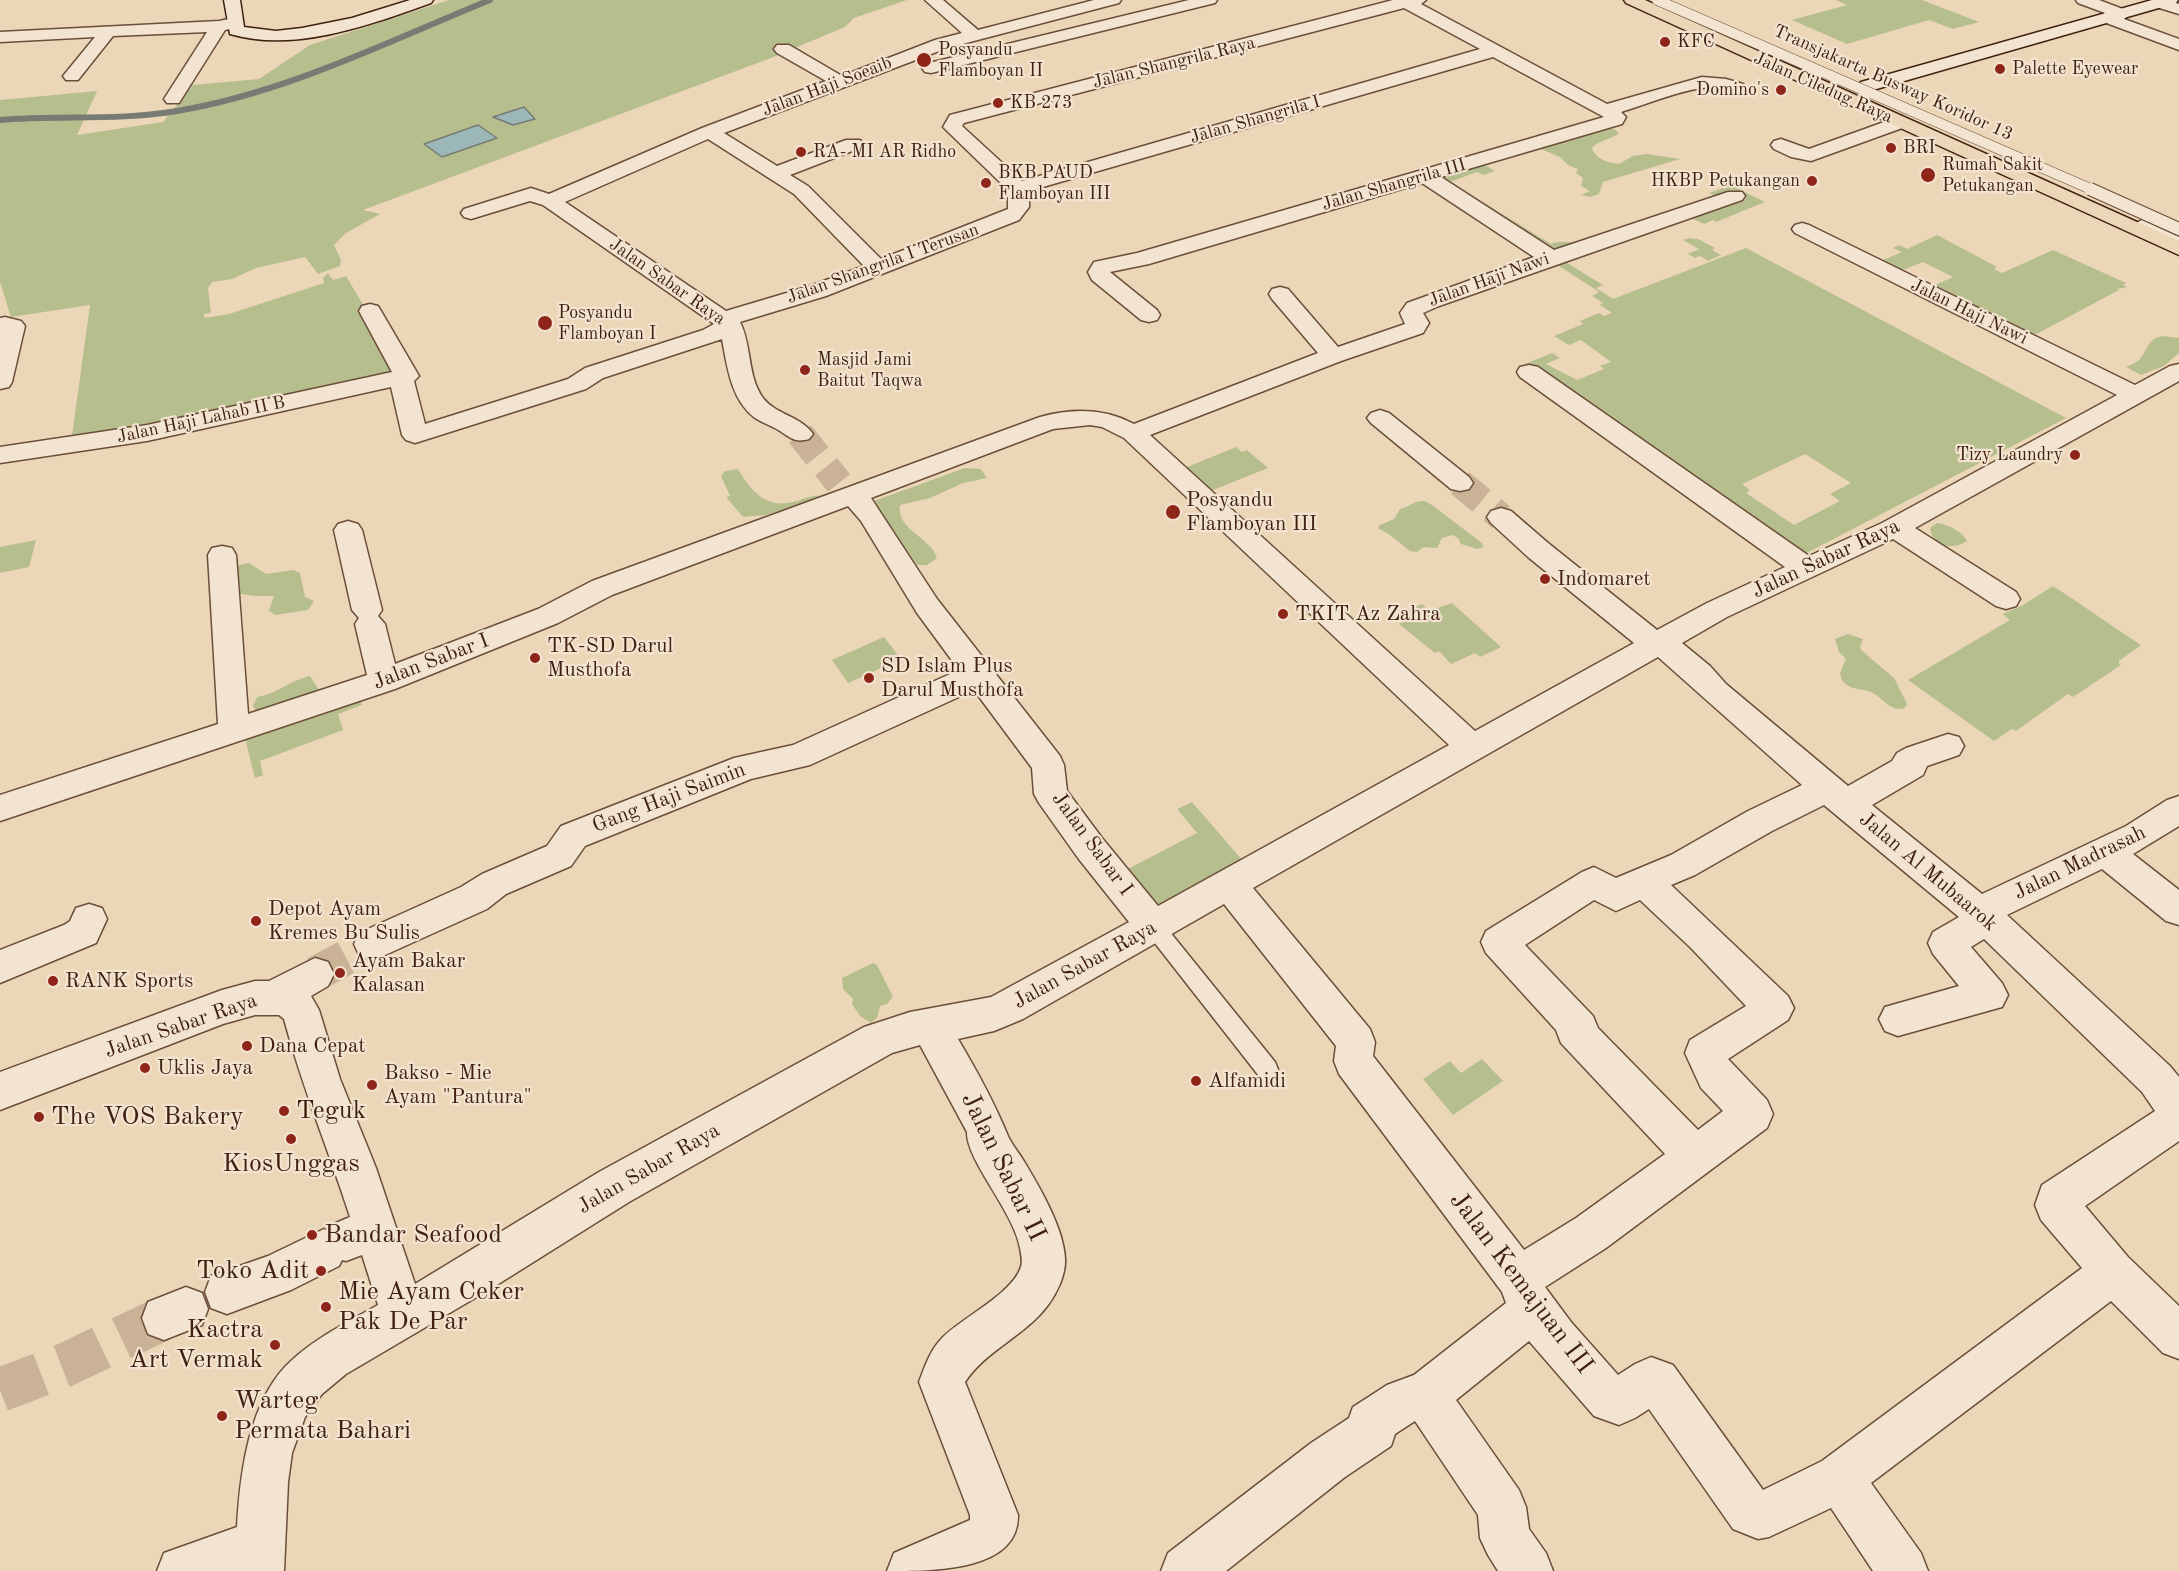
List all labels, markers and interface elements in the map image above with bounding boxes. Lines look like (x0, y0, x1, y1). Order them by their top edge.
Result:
street label: Transjakarta Busway Koridor 13 (1770, 20, 2016, 146)
place label: KFC (1677, 31, 1715, 53)
street label: Jalan Shangrila Raya (1090, 32, 1258, 94)
marker: KFC (1658, 35, 1672, 49)
place label: Posyandu Flamboyan II (938, 39, 1043, 82)
street label: Jalan Ciledug Raya (1750, 48, 1896, 128)
marker: Posyandu Flamboyan II (915, 51, 933, 69)
street label: Jalan Haji Soeaib (759, 52, 895, 122)
place label: Palette Eyewear (2012, 58, 2138, 80)
marker: Palette Eyewear (1993, 62, 2007, 76)
place label: Domino's (1696, 79, 1769, 101)
marker: Domino's (1774, 83, 1788, 97)
street label: Jalan Shangrila I (1187, 91, 1323, 149)
place label: KB 273 (1010, 92, 1072, 114)
marker: KB 273 (991, 96, 1005, 110)
place label: BRI (1903, 137, 1935, 159)
place label: RA- MI AR Ridho (813, 141, 956, 163)
marker: BRI (1884, 141, 1898, 155)
marker: RA- MI AR Ridho (794, 145, 808, 159)
street label: Jalan Shangrila III (1320, 154, 1468, 216)
place label: Rumah Sakit Petukangan (1942, 154, 2043, 196)
place label: BKB PAUD Flamboyan III (998, 162, 1110, 204)
marker: Rumah Sakit Petukangan (1919, 166, 1937, 184)
place label: HKBP Petukangan (1651, 170, 1800, 192)
marker: HKBP Petukangan (1805, 174, 1819, 188)
marker: BKB PAUD Flamboyan III (979, 176, 993, 190)
street label: Jalan Shangrila I Terusan (784, 219, 982, 309)
street label: Jalan Sabar Raya (605, 234, 729, 330)
street label: Jalan Haji Nawi (1426, 248, 1552, 312)
street label: Jalan Haji Nawi (1907, 274, 2031, 350)
place label: Posyandu Flamboyan I (558, 302, 656, 344)
marker: Posyandu Flamboyan I (536, 314, 554, 332)
place label: Masjid Jami Baitut Taqwa (817, 349, 923, 392)
marker: Masjid Jami Baitut Taqwa (798, 363, 812, 377)
street label: Jalan Haji Lahab II B (115, 392, 287, 448)
place label: Tizy Laundry (1956, 444, 2063, 466)
marker: Tizy Laundry (2068, 448, 2082, 462)
place label: Posyandu Flamboyan III (1186, 487, 1317, 537)
marker: Posyandu Flamboyan III (1164, 503, 1182, 521)
street label: Jalan Sabar Raya (1748, 514, 1904, 604)
place label: Indomaret (1557, 566, 1651, 592)
marker: Indomaret (1538, 572, 1552, 586)
place label: TKIT Az Zahra (1295, 601, 1441, 627)
marker: TKIT Az Zahra (1276, 607, 1290, 621)
street label: Jalan Sabar I (369, 628, 493, 696)
place label: TK-SD Darul Musthofa (547, 633, 673, 683)
marker: TK-SD Darul Musthofa (528, 651, 542, 665)
place label: SD Islam Plus Darul Musthofa (881, 653, 1024, 703)
marker: SD Islam Plus Darul Musthofa (862, 671, 876, 685)
street label: Gang Haji Saimin (589, 757, 749, 839)
street label: Jalan Sabar I (1046, 787, 1138, 901)
street label: Jalan Al Mubaarok (1854, 807, 2002, 937)
street label: Jalan Madrasah (2010, 820, 2150, 906)
place label: Depot Ayam Kremes Bu Sulis (268, 896, 420, 946)
marker: Depot Ayam Kremes Bu Sulis (249, 914, 263, 928)
street label: Jalan Sabar Raya (1009, 915, 1161, 1015)
place label: Ayam Bakar Kalasan (352, 948, 465, 998)
marker: Ayam Bakar Kalasan (333, 966, 347, 980)
place label: RANK Sports (65, 968, 193, 994)
marker: RANK Sports (46, 974, 60, 988)
street label: Jalan Sabar Raya (101, 988, 261, 1064)
place label: Dana Cepat (259, 1033, 366, 1059)
marker: Dana Cepat (240, 1039, 254, 1053)
place label: Uklis Jaya (157, 1055, 253, 1081)
place label: Bakso - Mie Ayam "Pantura" (384, 1060, 532, 1110)
marker: Uklis Jaya (138, 1061, 152, 1075)
place label: Alfamidi (1208, 1068, 1286, 1094)
marker: Alfamidi (1189, 1074, 1203, 1088)
marker: Bakso - Mie Ayam "Pantura" (365, 1078, 379, 1092)
street label: Jalan Sabar II (954, 1088, 1052, 1246)
place label: Teguk (296, 1095, 366, 1127)
place label: The VOS Bakery (51, 1101, 244, 1133)
marker: Teguk (277, 1104, 291, 1118)
marker: The VOS Bakery (32, 1110, 46, 1124)
street label: Jalan Sabar Raya (573, 1118, 725, 1220)
marker: KiosUnggas (284, 1132, 298, 1146)
place label: KiosUnggas (222, 1148, 360, 1180)
street label: Jalan Kemajuan III (1442, 1186, 1600, 1380)
place label: Bandar Seafood (324, 1219, 502, 1251)
marker: Bandar Seafood (305, 1228, 319, 1242)
place label: Toko Adit (196, 1255, 309, 1287)
marker: Toko Adit (314, 1264, 328, 1278)
place label: Mie Ayam Ceker Pak De Par (338, 1276, 524, 1338)
marker: Mie Ayam Ceker Pak De Par (319, 1300, 333, 1314)
place label: Kactra Art Vermak (129, 1314, 263, 1376)
marker: Kactra Art Vermak (268, 1338, 282, 1352)
place label: Warteg Permata Bahari (234, 1385, 411, 1446)
marker: Warteg Permata Bahari (215, 1409, 229, 1423)

